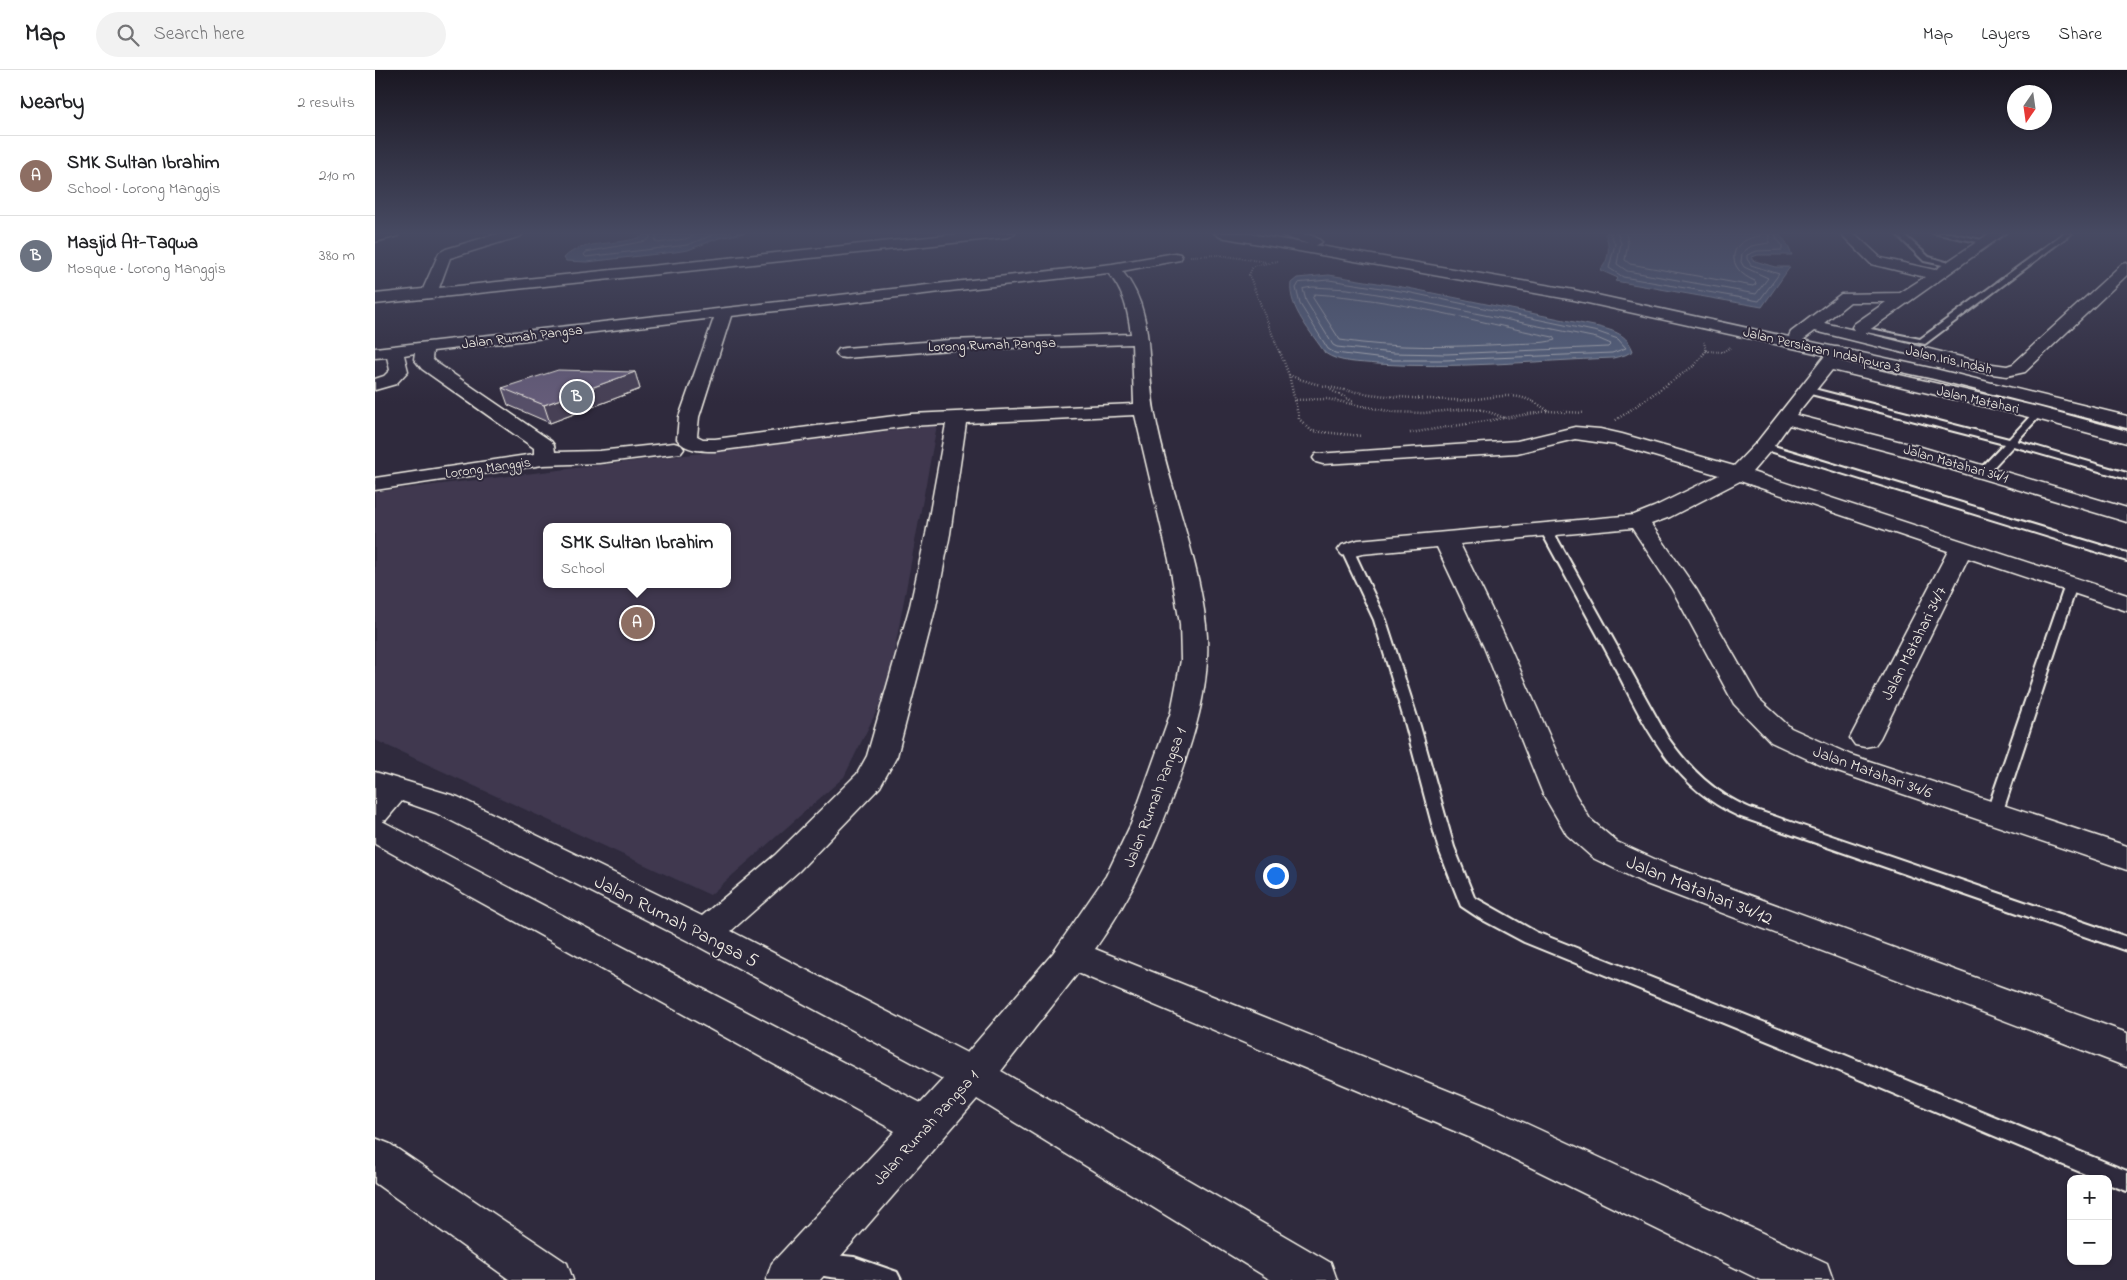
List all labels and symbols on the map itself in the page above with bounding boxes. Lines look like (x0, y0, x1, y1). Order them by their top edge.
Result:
north arrow (2007, 85, 2052, 130)
street label: Jalan Rumah Pangsa (461, 320, 584, 356)
street label: Jalan Persiaran Indahpura 3 (1741, 322, 1903, 379)
street label: Lorong Rumah Pangsa (928, 333, 1056, 359)
street label: Jalan Iris Indah (1904, 340, 1994, 381)
pin: B (561, 378, 593, 416)
street label: Jalan Matahari (1934, 381, 2021, 420)
street label: Jalan Matahari 34/1 (1901, 439, 2011, 490)
street label: Lorong Manggis (444, 452, 532, 486)
street label: Jalan Matahari 34/7 (1876, 582, 1954, 705)
pin: A (621, 604, 653, 642)
street label: Jalan Rumah Pangsa 1 (1118, 724, 1194, 871)
street label: Jalan Matahari 34/6 (1809, 740, 1935, 806)
street label: Jalan Matahari 34/12 (1622, 850, 1776, 933)
your location (1263, 863, 1289, 889)
street label: Jalan Rumah Pangsa 5 (588, 869, 763, 977)
street label: Jalan Rumah Pangsa 1 (868, 1065, 985, 1191)

